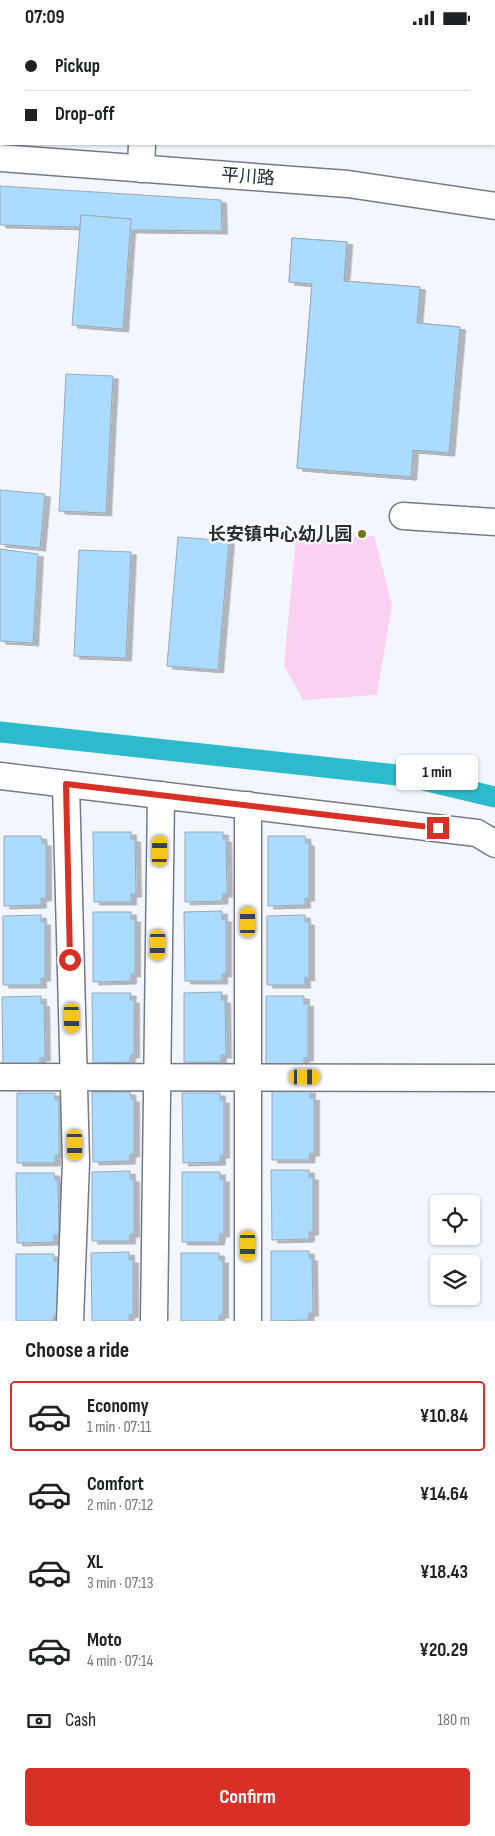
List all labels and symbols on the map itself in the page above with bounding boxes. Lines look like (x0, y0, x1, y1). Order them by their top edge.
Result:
street label: 平川路 (220, 165, 276, 189)
place label: 长安镇中心幼儿园 (208, 524, 352, 545)
marker: 长安镇中心幼儿园 (356, 528, 368, 540)
callout: 1 min (397, 755, 479, 791)
route end (427, 817, 449, 839)
car (152, 836, 167, 866)
car (240, 907, 255, 937)
car (150, 930, 165, 960)
route start (59, 949, 81, 971)
car (64, 1003, 79, 1033)
car (290, 1070, 320, 1085)
car (67, 1130, 82, 1160)
car (240, 1231, 255, 1261)

